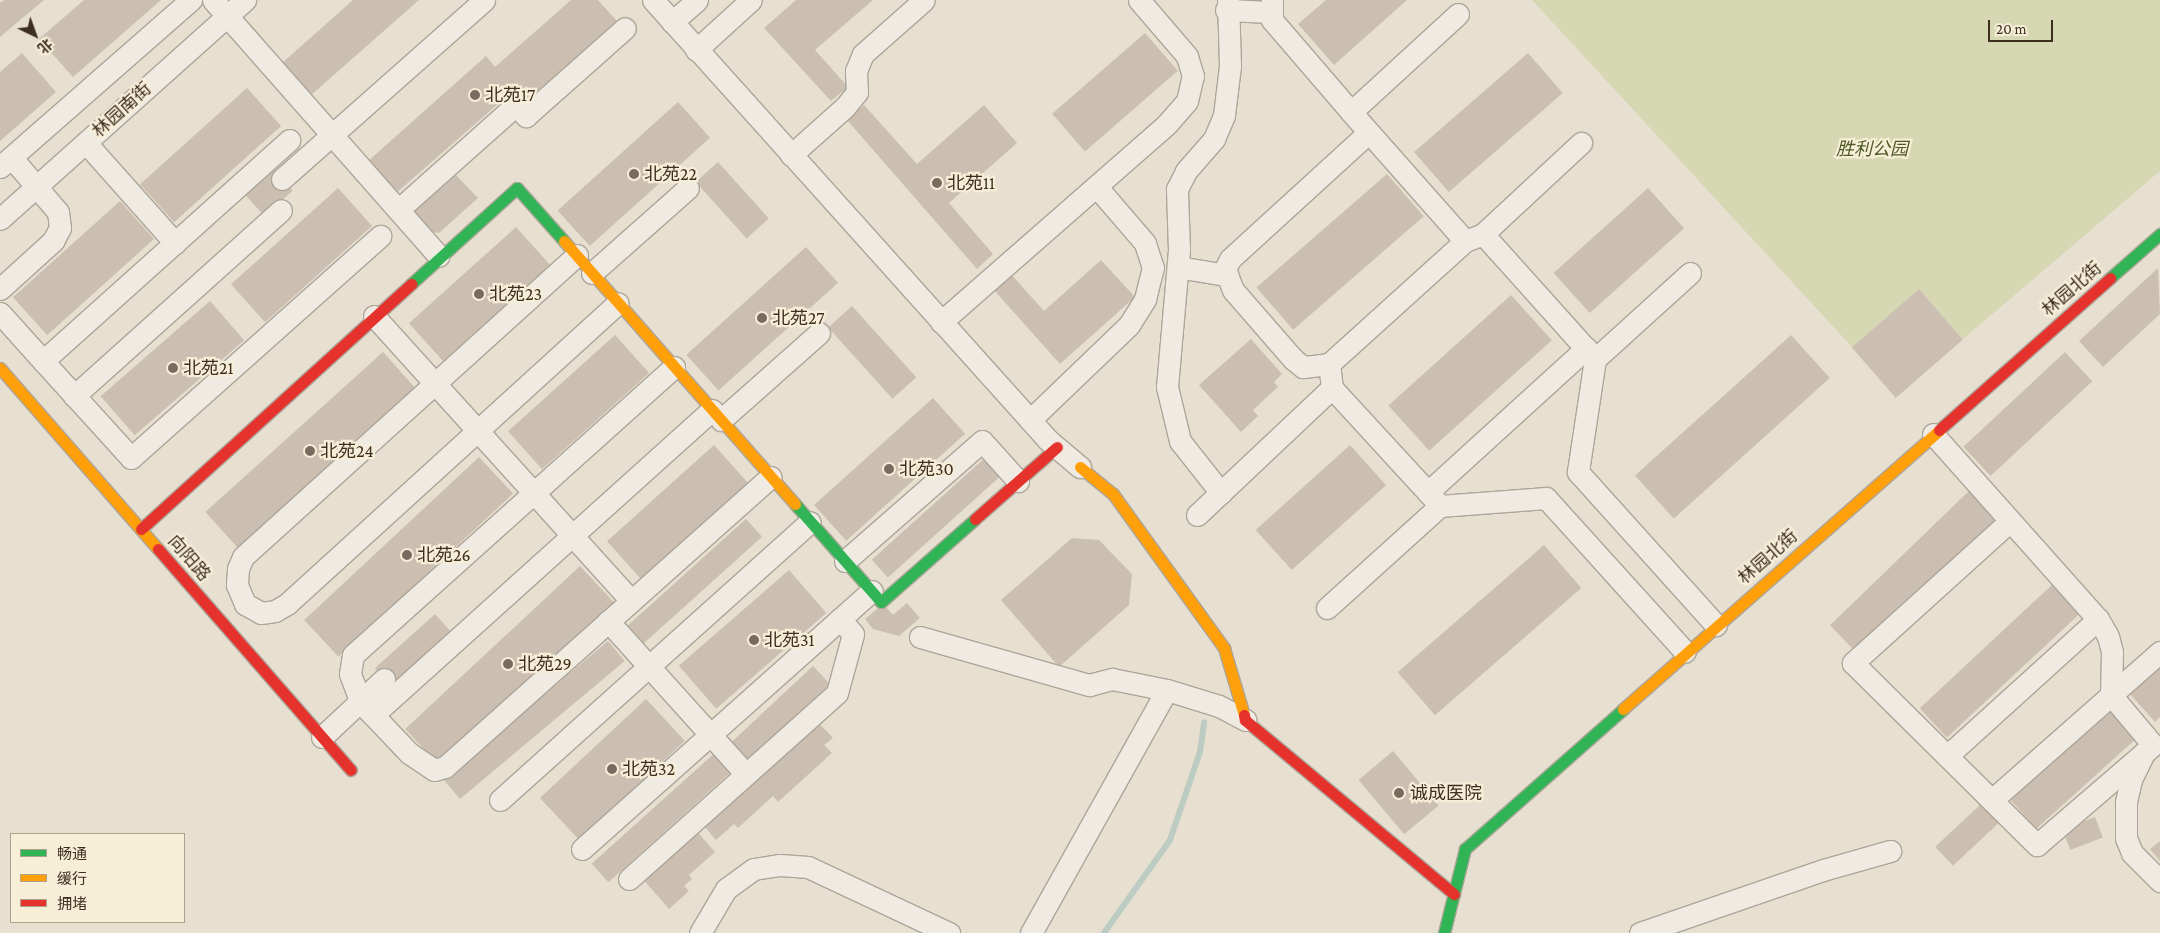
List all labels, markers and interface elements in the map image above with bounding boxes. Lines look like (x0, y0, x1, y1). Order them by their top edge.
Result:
north arrow (10, 10, 60, 60)
scale bar (1990, 10, 2055, 42)
text: 20 m (1996, 21, 2027, 37)
text: 北 (34, 36, 56, 57)
street label: 林园南街 (88, 78, 156, 142)
place label: 北苑17 (485, 84, 535, 106)
marker: 北苑17 (469, 89, 481, 101)
park label: 胜利公园 (1836, 138, 1908, 160)
place label: 北苑22 (644, 163, 697, 185)
marker: 北苑22 (628, 168, 640, 180)
place label: 北苑11 (947, 172, 995, 194)
marker: 北苑11 (931, 177, 943, 189)
street label: 林园北街 (2038, 257, 2106, 321)
place label: 北苑23 (489, 283, 542, 305)
marker: 北苑23 (473, 288, 485, 300)
place label: 北苑27 (772, 307, 825, 329)
marker: 北苑27 (756, 312, 768, 324)
place label: 北苑21 (183, 357, 234, 379)
marker: 北苑21 (167, 362, 179, 374)
place label: 北苑24 (320, 440, 374, 462)
marker: 北苑24 (304, 445, 316, 457)
place label: 北苑30 (899, 458, 954, 480)
marker: 北苑30 (883, 463, 895, 475)
street label: 林园北街 (1734, 525, 1802, 589)
street label: 向阳路 (163, 531, 215, 585)
place label: 北苑26 (417, 544, 471, 566)
marker: 北苑26 (401, 549, 413, 561)
place label: 北苑31 (764, 629, 815, 651)
marker: 北苑31 (748, 634, 760, 646)
place label: 北苑29 (518, 653, 572, 675)
marker: 北苑29 (502, 658, 514, 670)
place label: 北苑32 (622, 758, 675, 780)
marker: 北苑32 (606, 763, 618, 775)
place label: 诚成医院 (1410, 782, 1482, 804)
marker: 诚成医院 (1392, 786, 1406, 800)
legend (10, 833, 185, 923)
text: 畅通 (57, 846, 87, 862)
text: 缓行 (57, 871, 87, 887)
text: 拥堵 (57, 896, 87, 912)

